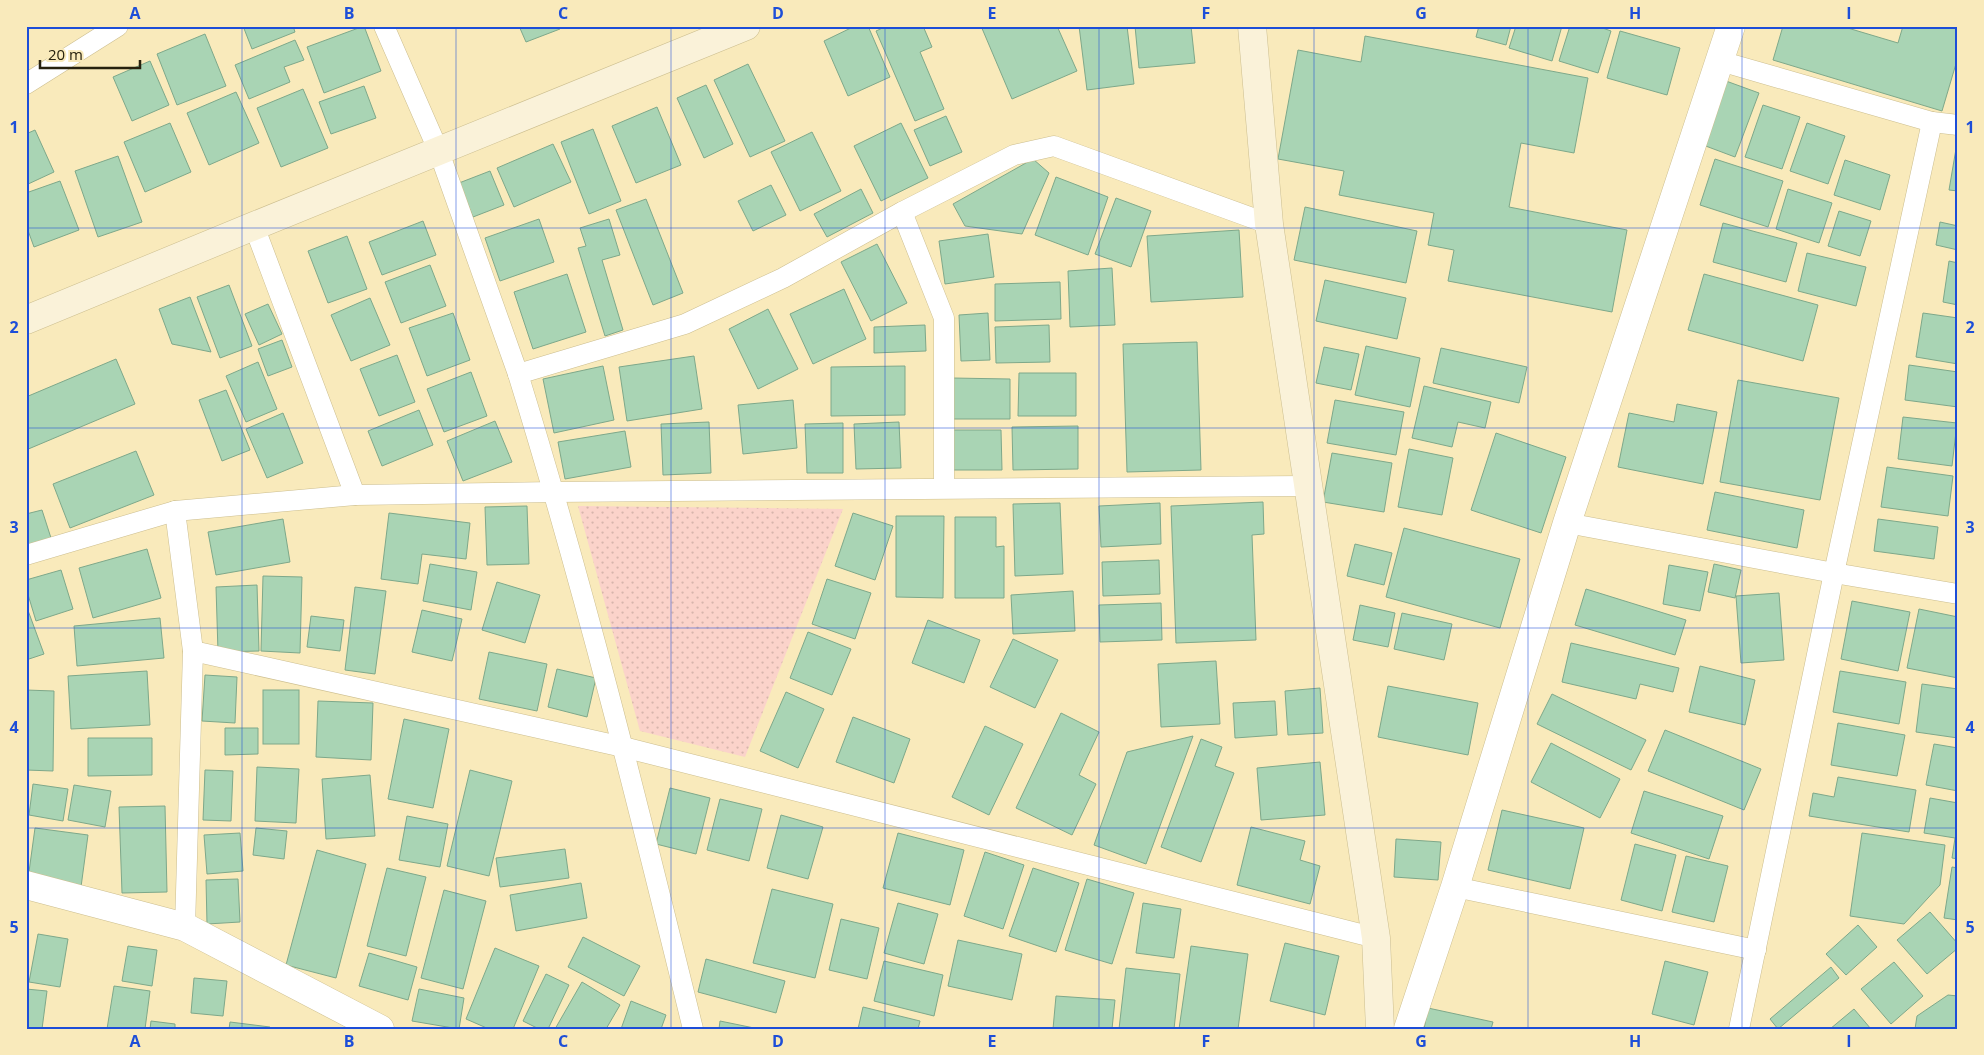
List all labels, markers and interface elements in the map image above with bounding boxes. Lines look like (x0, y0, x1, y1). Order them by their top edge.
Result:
text: A (129, 2, 141, 24)
text: B (344, 2, 354, 24)
text: C (558, 2, 568, 24)
text: D (772, 2, 784, 24)
text: E (988, 2, 997, 24)
text: F (1202, 2, 1210, 24)
text: G (1415, 2, 1427, 24)
text: H (1629, 2, 1641, 24)
text: I (1846, 2, 1852, 24)
scale bar (40, 38, 140, 70)
text: 20 m (48, 44, 83, 64)
text: 1 (9, 116, 19, 138)
text: 1 (1965, 116, 1975, 138)
text: 2 (9, 316, 19, 338)
text: 2 (1965, 316, 1975, 338)
text: 3 (9, 516, 19, 538)
text: 3 (1965, 516, 1975, 538)
text: 4 (9, 716, 19, 738)
text: 4 (1965, 716, 1975, 738)
text: 5 (9, 916, 19, 938)
text: 5 (1965, 916, 1975, 938)
text: A (129, 1030, 141, 1052)
text: B (344, 1030, 354, 1052)
text: C (558, 1030, 568, 1052)
text: D (772, 1030, 784, 1052)
text: E (988, 1030, 997, 1052)
text: F (1202, 1030, 1210, 1052)
text: G (1415, 1030, 1427, 1052)
text: H (1629, 1030, 1641, 1052)
text: I (1846, 1030, 1852, 1052)

